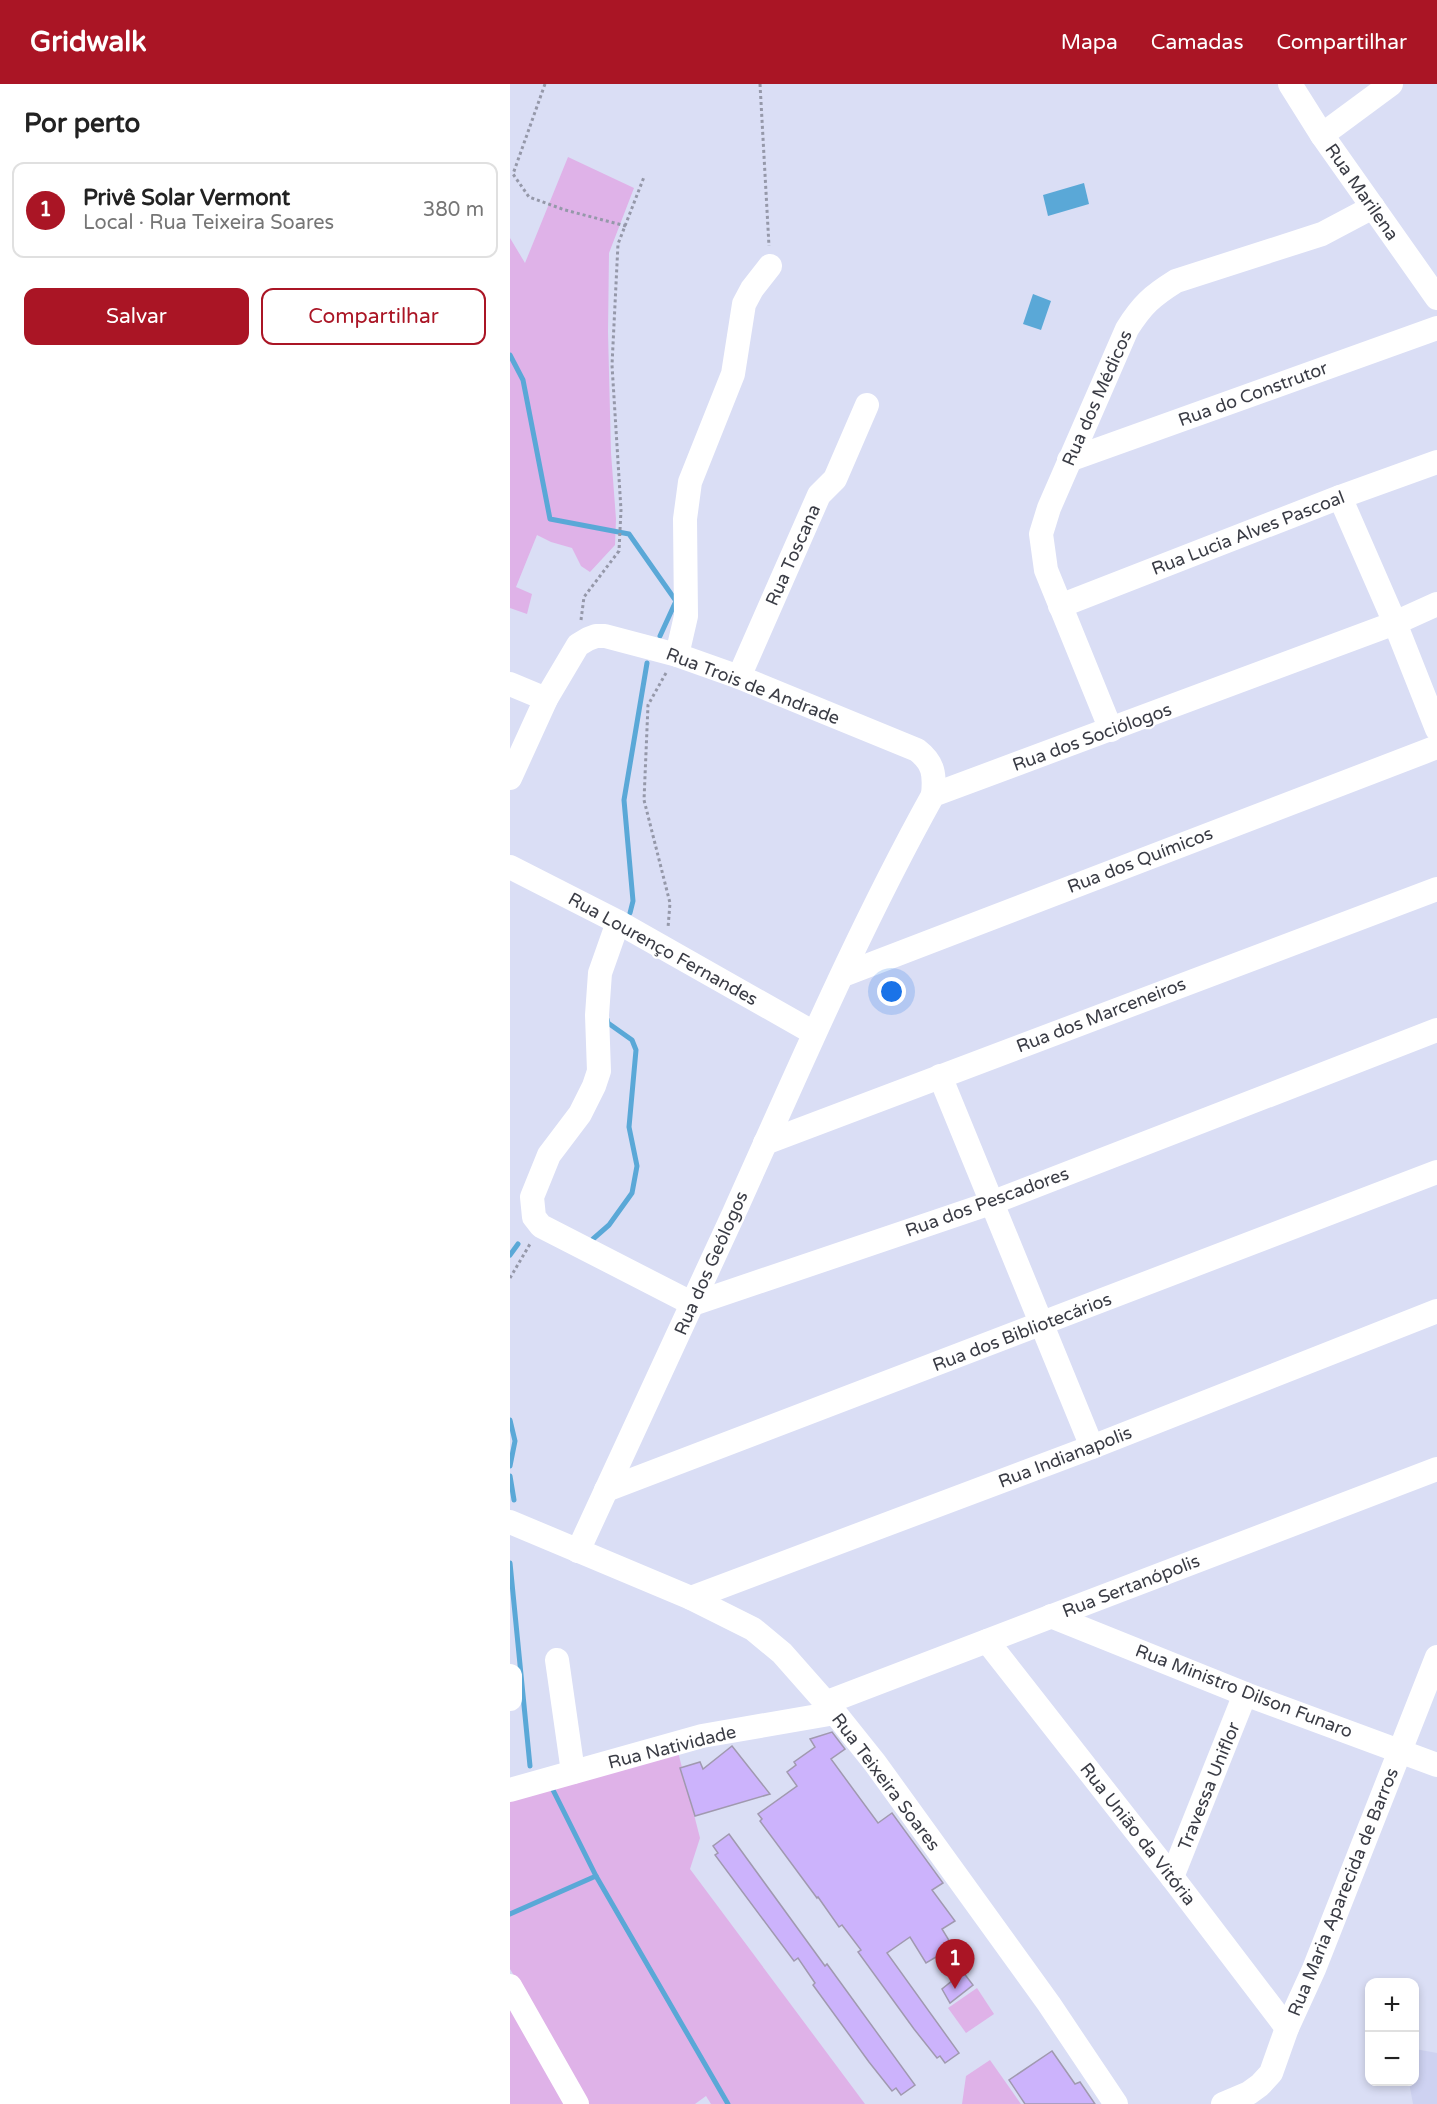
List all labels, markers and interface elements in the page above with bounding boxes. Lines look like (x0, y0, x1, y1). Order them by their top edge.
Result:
text: Gridwalk (30, 25, 147, 59)
text: Mapa (1061, 30, 1118, 55)
text: Camadas (1151, 30, 1243, 55)
text: Compartilhar (1276, 30, 1407, 55)
text: Por perto (24, 108, 140, 139)
street label: Rua Marilena (1321, 139, 1403, 245)
text: Privê Solar Vermont (83, 185, 290, 211)
text: 1 (39, 198, 52, 222)
text: 380 m (423, 198, 484, 222)
text: Local · Rua Teixeira Soares (83, 211, 334, 235)
button: Salvar (24, 288, 249, 345)
button: Compartilhar (261, 288, 486, 345)
street label: Rua dos Médicos (1057, 327, 1137, 469)
street label: Rua do Construtor (1175, 357, 1331, 431)
street label: Rua Lucia Alves Pascoal (1148, 486, 1348, 580)
street label: Rua Toscana (761, 501, 825, 609)
street label: Rua Trois de Andrade (663, 643, 843, 729)
street label: Rua dos Sociólogos (1009, 698, 1175, 776)
street label: Rua dos Químicos (1064, 822, 1216, 898)
street label: Rua Lourenço Fernandes (564, 888, 762, 1010)
street label: Rua dos Marceneiros (1013, 972, 1189, 1058)
your location (877, 977, 906, 1006)
street label: Rua dos Pescadores (902, 1162, 1072, 1242)
street label: Rua dos Geólogos (669, 1188, 753, 1338)
street label: Rua dos Bibliotecários (929, 1288, 1115, 1376)
street label: Rua Indianapolis (995, 1421, 1135, 1493)
street label: Rua Sertanópolis (1059, 1550, 1203, 1622)
street label: Rua Ministro Dilson Funaro (1132, 1639, 1356, 1743)
street label: Rua Teixeira Soares (827, 1709, 945, 1855)
street label: Travessa Uniflor (1173, 1719, 1245, 1853)
street label: Rua Natividade (606, 1720, 738, 1774)
street label: Rua União da Vitória (1075, 1758, 1201, 1910)
street label: Rua Maria Aparecida de Barros (1283, 1765, 1403, 2019)
pin: 1 (936, 1940, 974, 1989)
map controls (1365, 1978, 1419, 2086)
button: + (1365, 1978, 1419, 2032)
button: − (1365, 2032, 1419, 2086)

